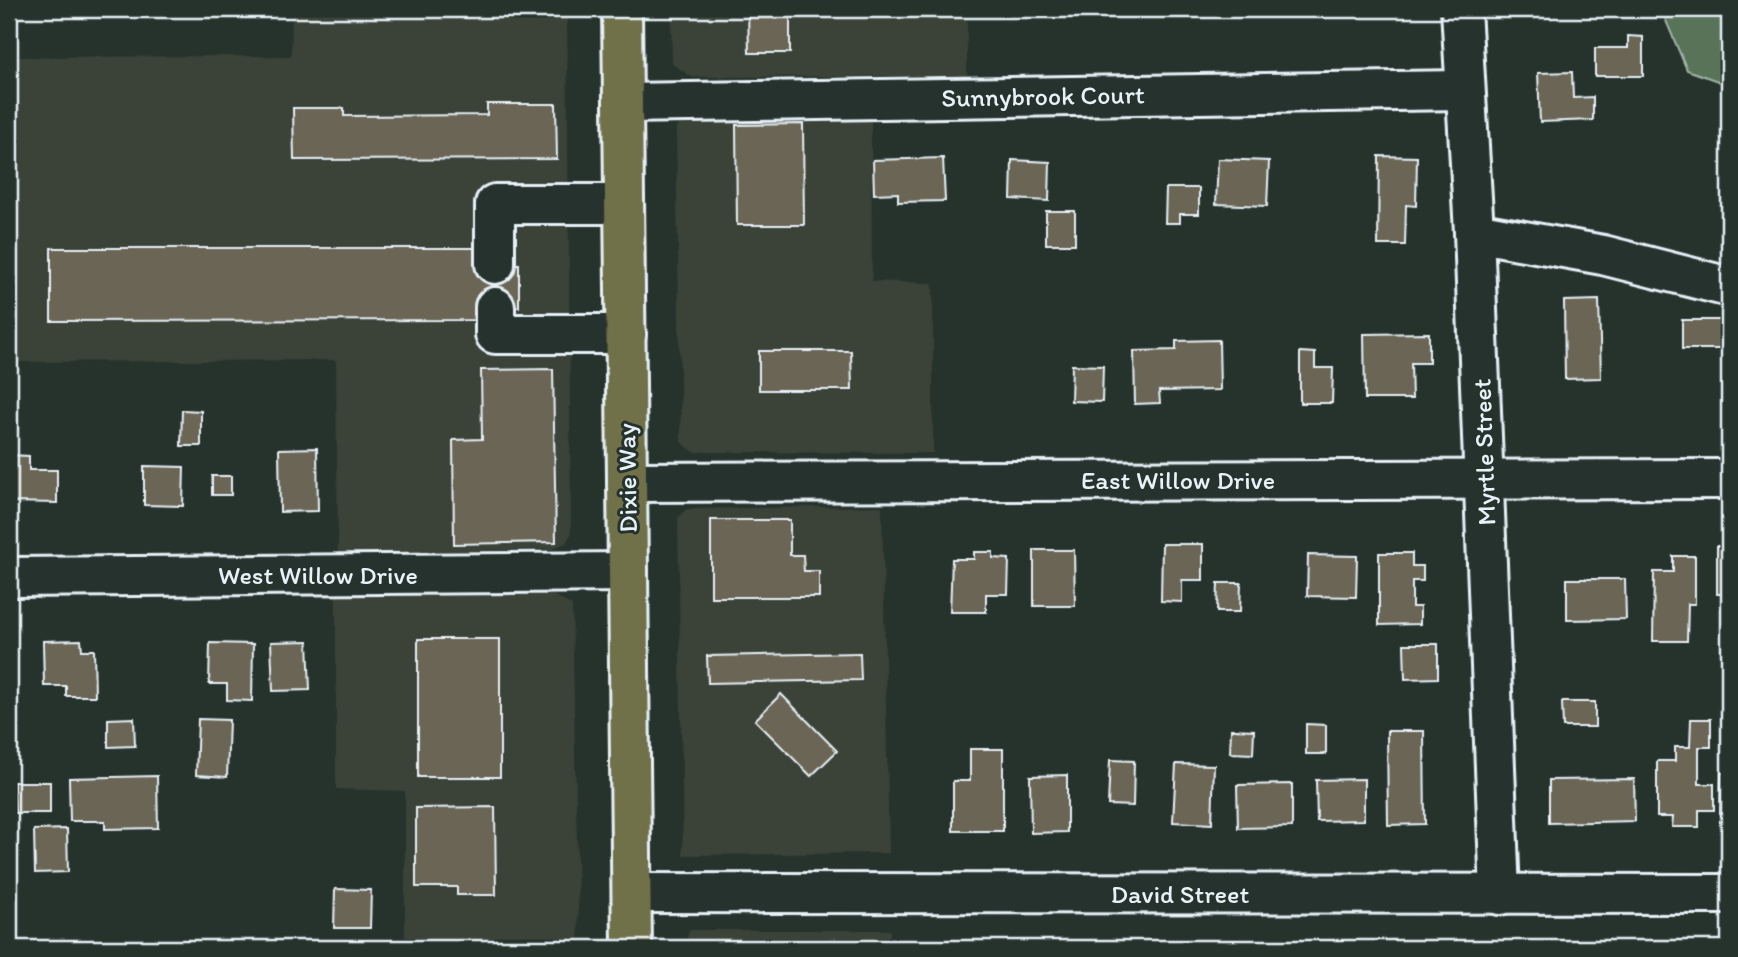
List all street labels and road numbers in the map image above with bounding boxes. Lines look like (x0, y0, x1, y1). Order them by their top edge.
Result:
street label: Sunnybrook Court (941, 78, 1145, 114)
street label: Myrtle Street (1465, 378, 1503, 526)
street label: Dixie Way (610, 423, 644, 533)
street label: East Willow Drive (1081, 464, 1275, 496)
street label: West Willow Drive (218, 559, 418, 591)
street label: David Street (1111, 878, 1249, 910)

